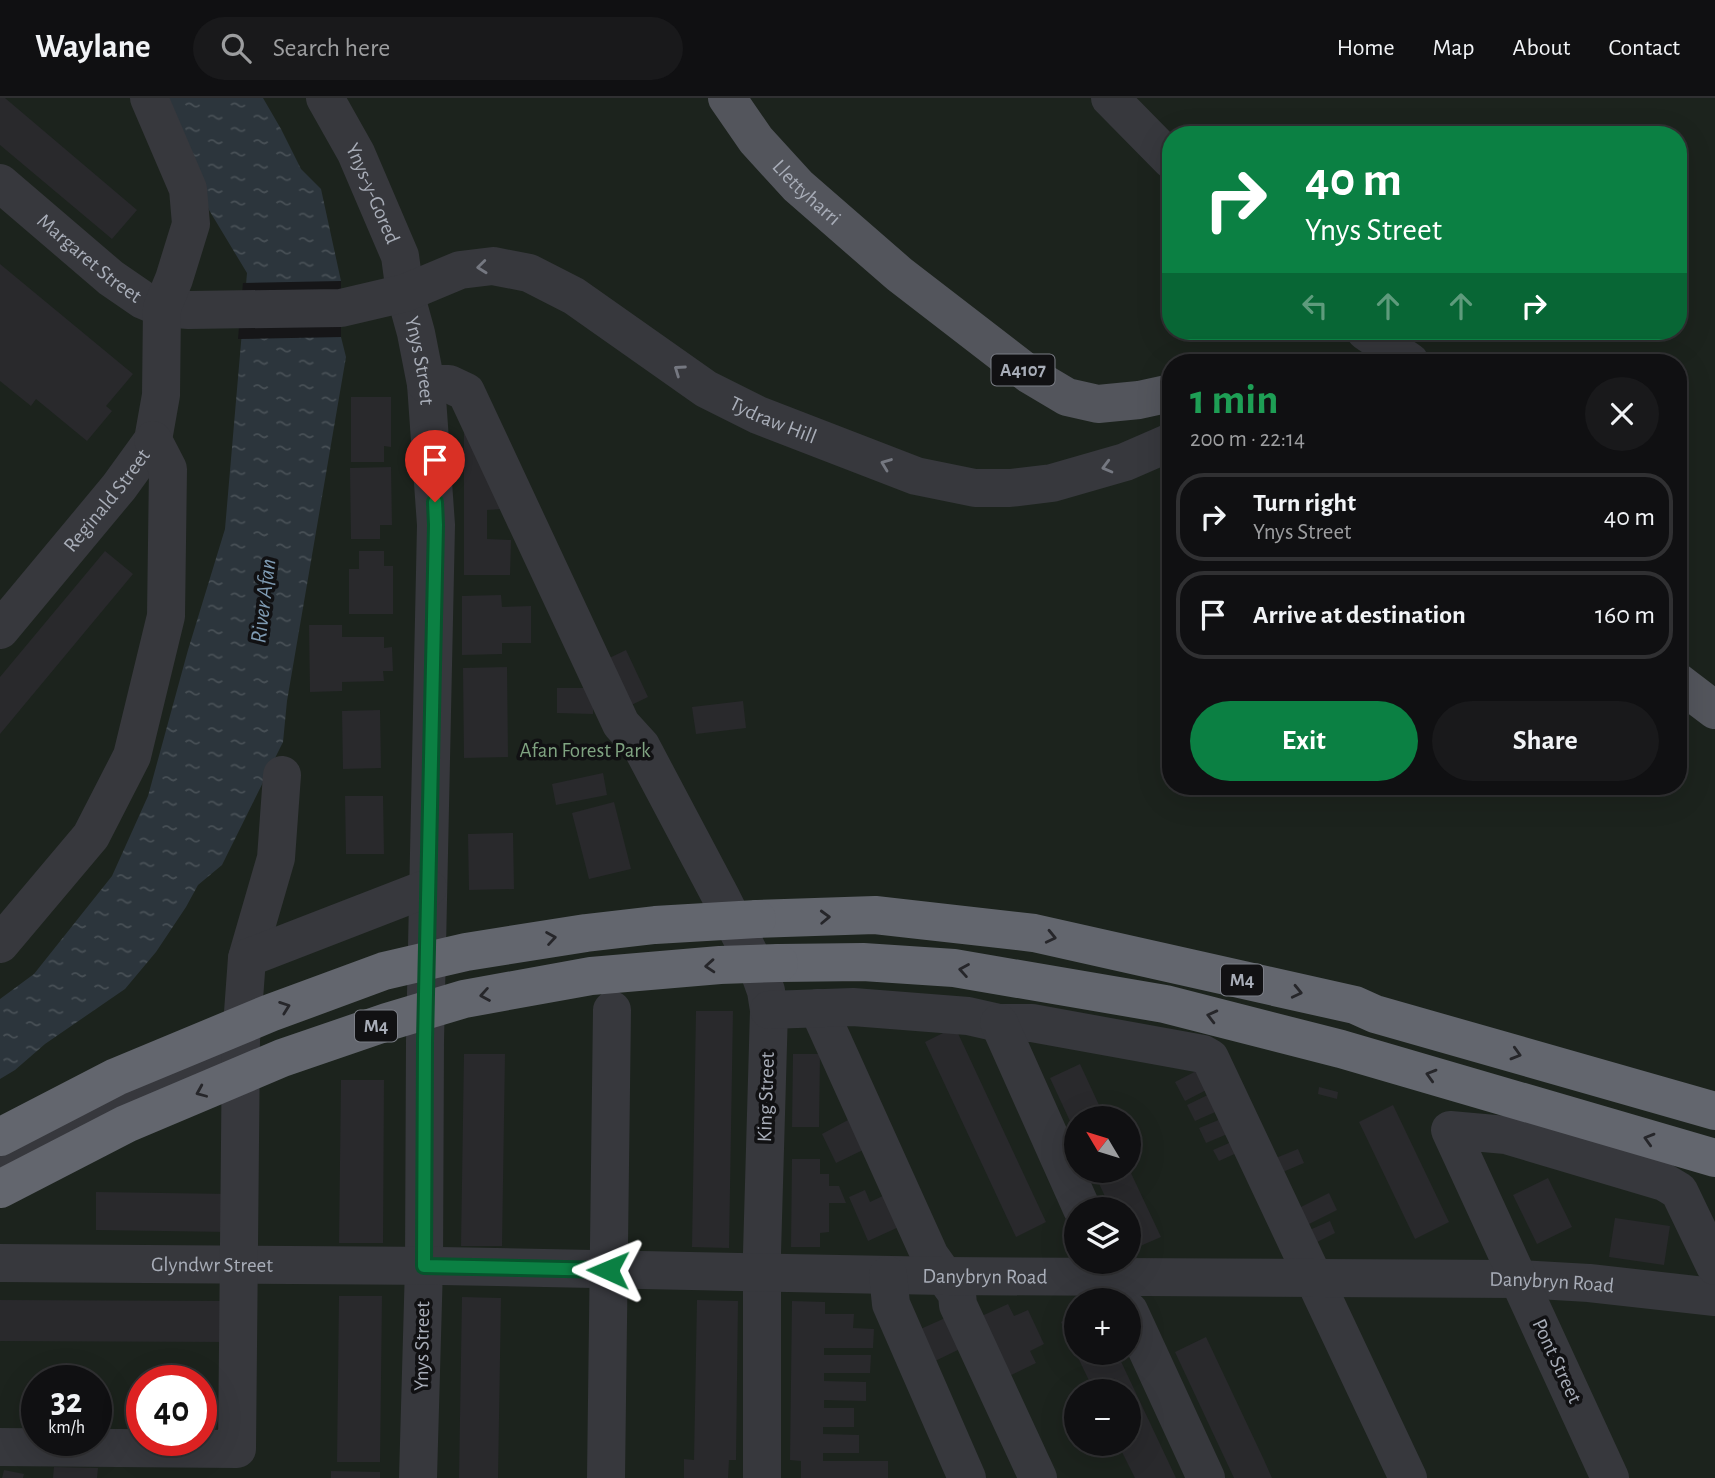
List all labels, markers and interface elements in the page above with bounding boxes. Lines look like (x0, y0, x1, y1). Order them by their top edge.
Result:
search box (193, 17, 683, 80)
icon: search (217, 29, 255, 67)
text: Waylane (35, 31, 151, 64)
text: Search here (273, 35, 390, 61)
text: Home (1337, 36, 1395, 60)
text: Map (1433, 36, 1475, 60)
text: About (1513, 36, 1570, 60)
text: Contact (1608, 36, 1680, 60)
street label: Ynys-y-Gored (342, 139, 404, 247)
icon: right (1190, 154, 1281, 245)
street label: Llettyharri (769, 155, 845, 229)
text: 40 m (1305, 156, 1402, 205)
street label: Margaret Street (33, 209, 146, 307)
text: Ynys Street (1305, 214, 1442, 246)
one-way arrow (476, 260, 488, 275)
icon: left (1296, 287, 1334, 325)
icon: ahead (1369, 287, 1407, 325)
icon: ahead (1442, 287, 1480, 325)
icon: right (1515, 287, 1553, 325)
street label: Ynys Street (401, 314, 438, 406)
road number: A4107 (992, 354, 1054, 386)
one-way arrow (674, 366, 687, 378)
button: close (1585, 377, 1659, 451)
text: 1 min (1190, 379, 1279, 421)
street label: Tydraw Hill (726, 392, 820, 447)
text: 200 m · 22:14 (1190, 428, 1305, 451)
pin (405, 430, 465, 502)
icon: arrive (416, 441, 454, 479)
street label: Reginald Street (59, 444, 154, 556)
one-way arrow (880, 458, 892, 472)
one-way arrow (1102, 459, 1114, 474)
text: Turn right (1253, 490, 1356, 516)
icon: right (1194, 498, 1232, 536)
text: 40 m (1604, 504, 1655, 530)
text: Ynys Street (1253, 521, 1351, 544)
water label: River Afan (247, 557, 281, 645)
icon: arrive (1194, 596, 1232, 634)
text: Arrive at destination (1253, 602, 1466, 628)
text: 160 m (1595, 602, 1655, 628)
button: Exit (1190, 701, 1418, 781)
button: Share (1432, 701, 1659, 781)
park label: Afan Forest Park (519, 740, 651, 761)
one-way arrow (820, 909, 831, 924)
one-way arrow (1045, 928, 1057, 943)
one-way arrow (545, 931, 557, 946)
one-way arrow (705, 958, 716, 973)
one-way arrow (958, 963, 970, 978)
road number: M4 (1221, 964, 1263, 996)
one-way arrow (1291, 984, 1303, 998)
one-way arrow (479, 987, 491, 1002)
one-way arrow (278, 1001, 290, 1015)
road number: M4 (355, 1010, 397, 1042)
one-way arrow (1206, 1010, 1218, 1024)
one-way arrow (1510, 1046, 1522, 1061)
street label: King Street (754, 1051, 778, 1143)
one-way arrow (1425, 1069, 1437, 1084)
one-way arrow (195, 1084, 207, 1098)
north arrow (1064, 1106, 1141, 1183)
map controls (1064, 1106, 1141, 1456)
one-way arrow (1644, 1133, 1656, 1147)
button: layers (1064, 1197, 1141, 1274)
position arrow (571, 1233, 645, 1307)
street label: Glyndwr Street (151, 1254, 273, 1275)
street label: Danybryn Road (922, 1265, 1048, 1287)
street label: Danybryn Road (1489, 1268, 1615, 1296)
button: + (1064, 1288, 1141, 1365)
street label: Ynys Street (411, 1301, 433, 1391)
street label: Pont Street (1528, 1316, 1586, 1407)
speed limit sign: 40 (126, 1365, 217, 1456)
button: − (1064, 1379, 1141, 1456)
text: 32 (51, 1384, 82, 1419)
text: km/h (48, 1419, 85, 1437)

